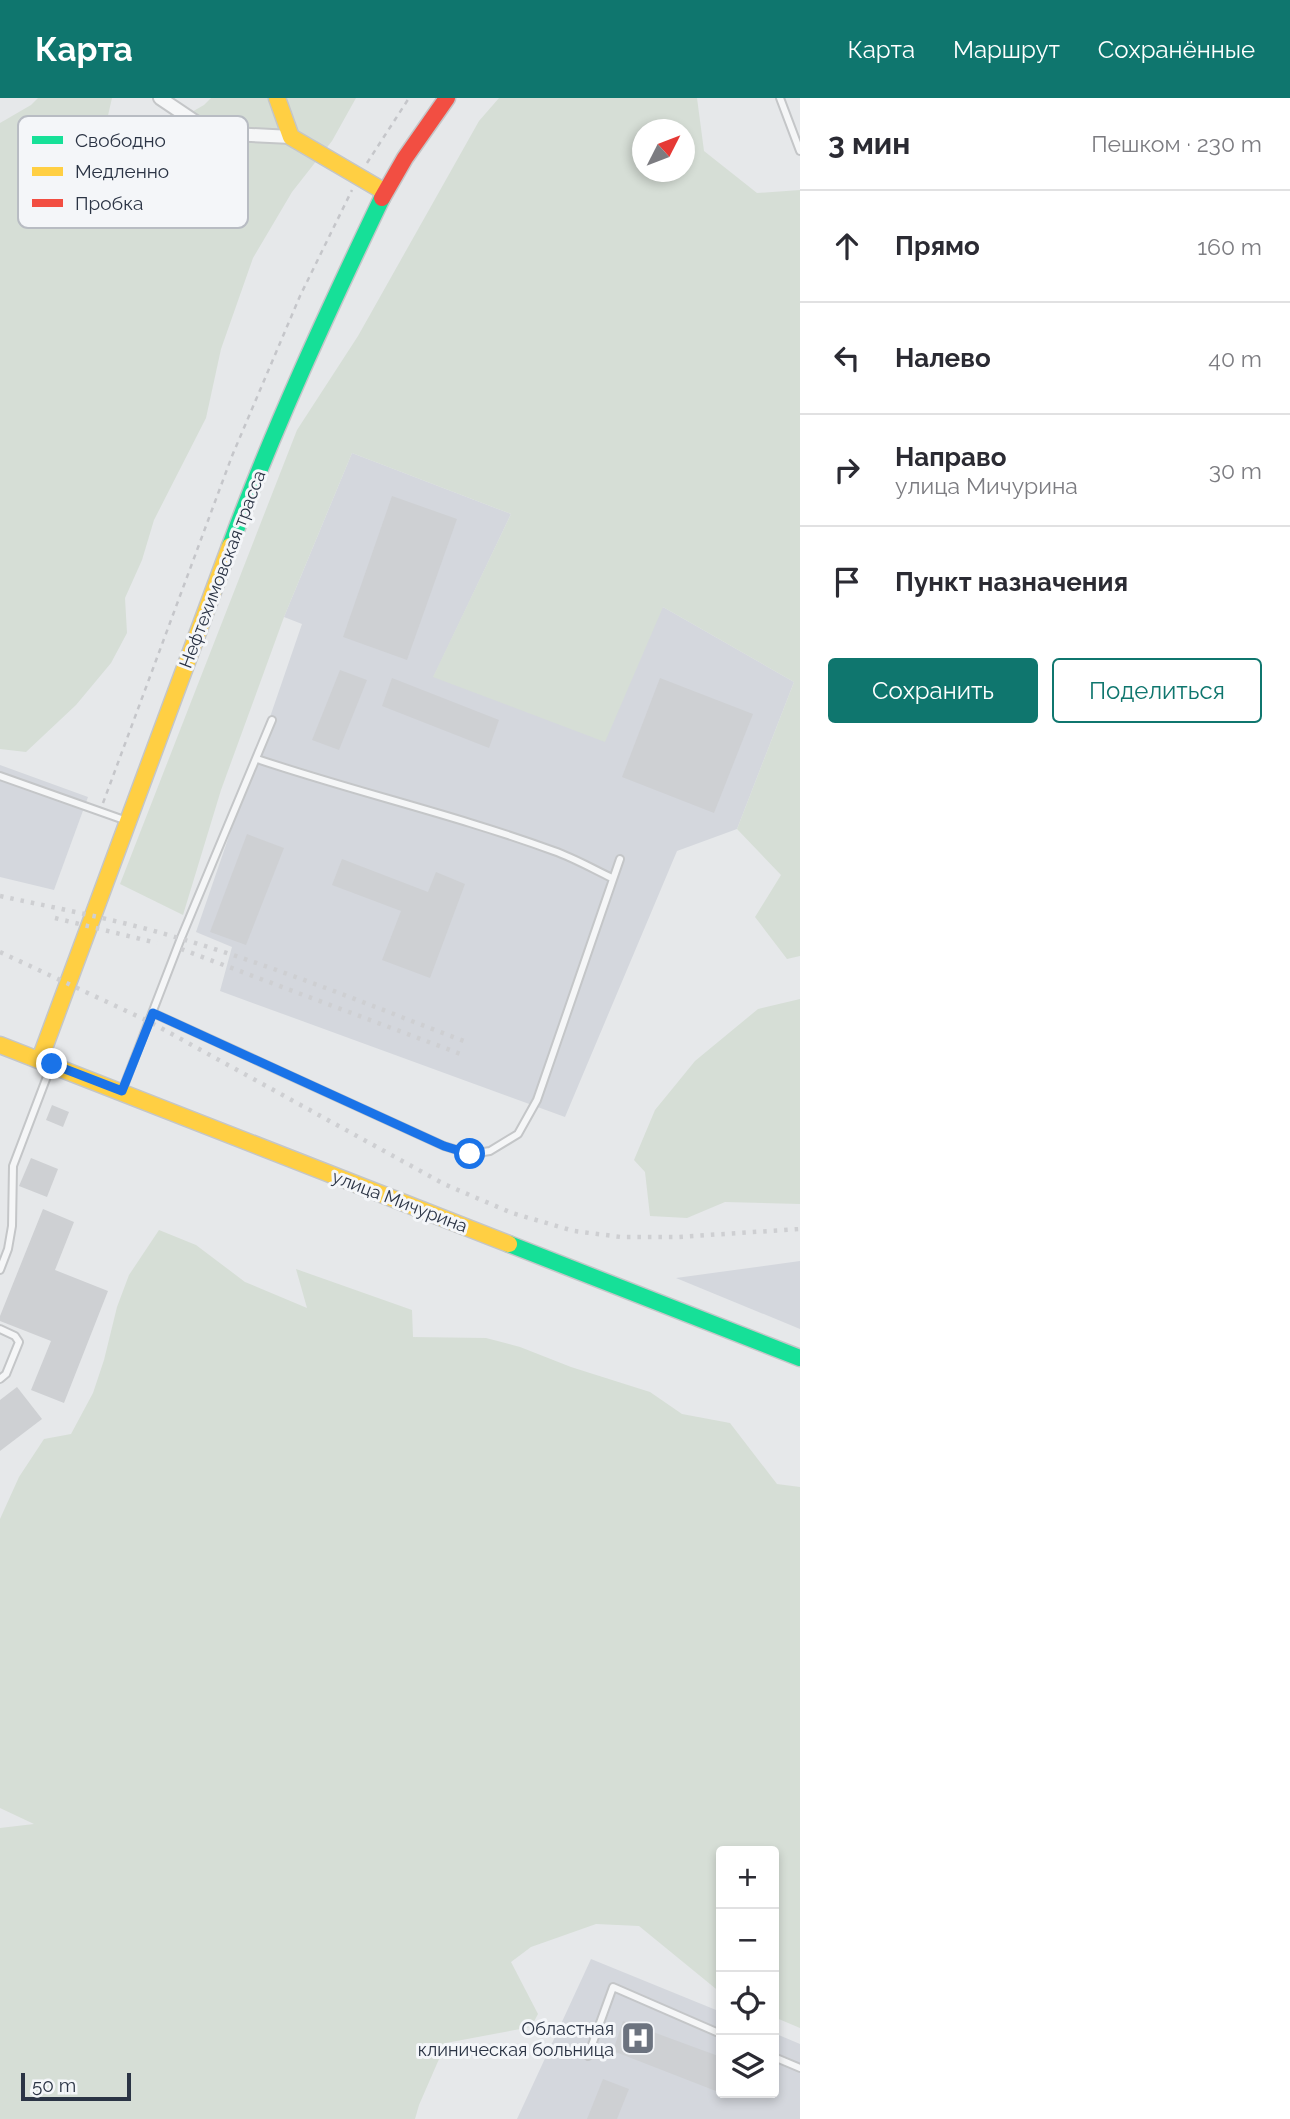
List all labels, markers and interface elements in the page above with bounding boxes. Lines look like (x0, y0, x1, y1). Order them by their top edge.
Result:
text: Карта (35, 30, 133, 69)
text: Карта (847, 35, 915, 64)
text: Маршрут (953, 35, 1060, 64)
text: Сохранённые (1098, 35, 1255, 64)
legend (18, 116, 248, 228)
north arrow (632, 119, 695, 182)
text: 3 мин (828, 126, 910, 161)
text: Свободно (75, 129, 166, 151)
text: Пешком · 230 m (1091, 130, 1262, 157)
text: Медленно (75, 160, 169, 182)
text: Пробка (75, 192, 143, 214)
icon: ahead (828, 227, 866, 265)
text: Прямо (895, 231, 980, 261)
text: 160 m (1197, 233, 1262, 260)
icon: left (828, 339, 866, 377)
text: Налево (895, 343, 991, 373)
text: 40 m (1208, 345, 1262, 372)
text: Направо (895, 442, 1006, 472)
icon: right (828, 451, 866, 489)
text: 30 m (1209, 457, 1262, 484)
street label: Нефтехимовская трасса (175, 467, 269, 671)
text: улица Мичурина (895, 472, 1078, 499)
icon: arrive (828, 563, 866, 601)
text: Пункт назначения (895, 567, 1128, 597)
button: Сохранить (828, 658, 1038, 723)
button: Поделиться (1052, 658, 1262, 723)
route end (36, 1048, 67, 1079)
route start (454, 1138, 485, 1169)
street label: улица Мичурина (329, 1166, 471, 1236)
map controls (716, 1846, 779, 2098)
button: + (716, 1846, 779, 1909)
button: − (716, 1909, 779, 1972)
button: locate (716, 1972, 779, 2035)
place label: Областная клиническая больница (418, 2018, 614, 2060)
hospital icon: Областная клиническая больница (619, 2019, 657, 2057)
button: layers (716, 2035, 779, 2098)
scale bar (21, 2070, 131, 2102)
text: 50 m (32, 2074, 76, 2096)

